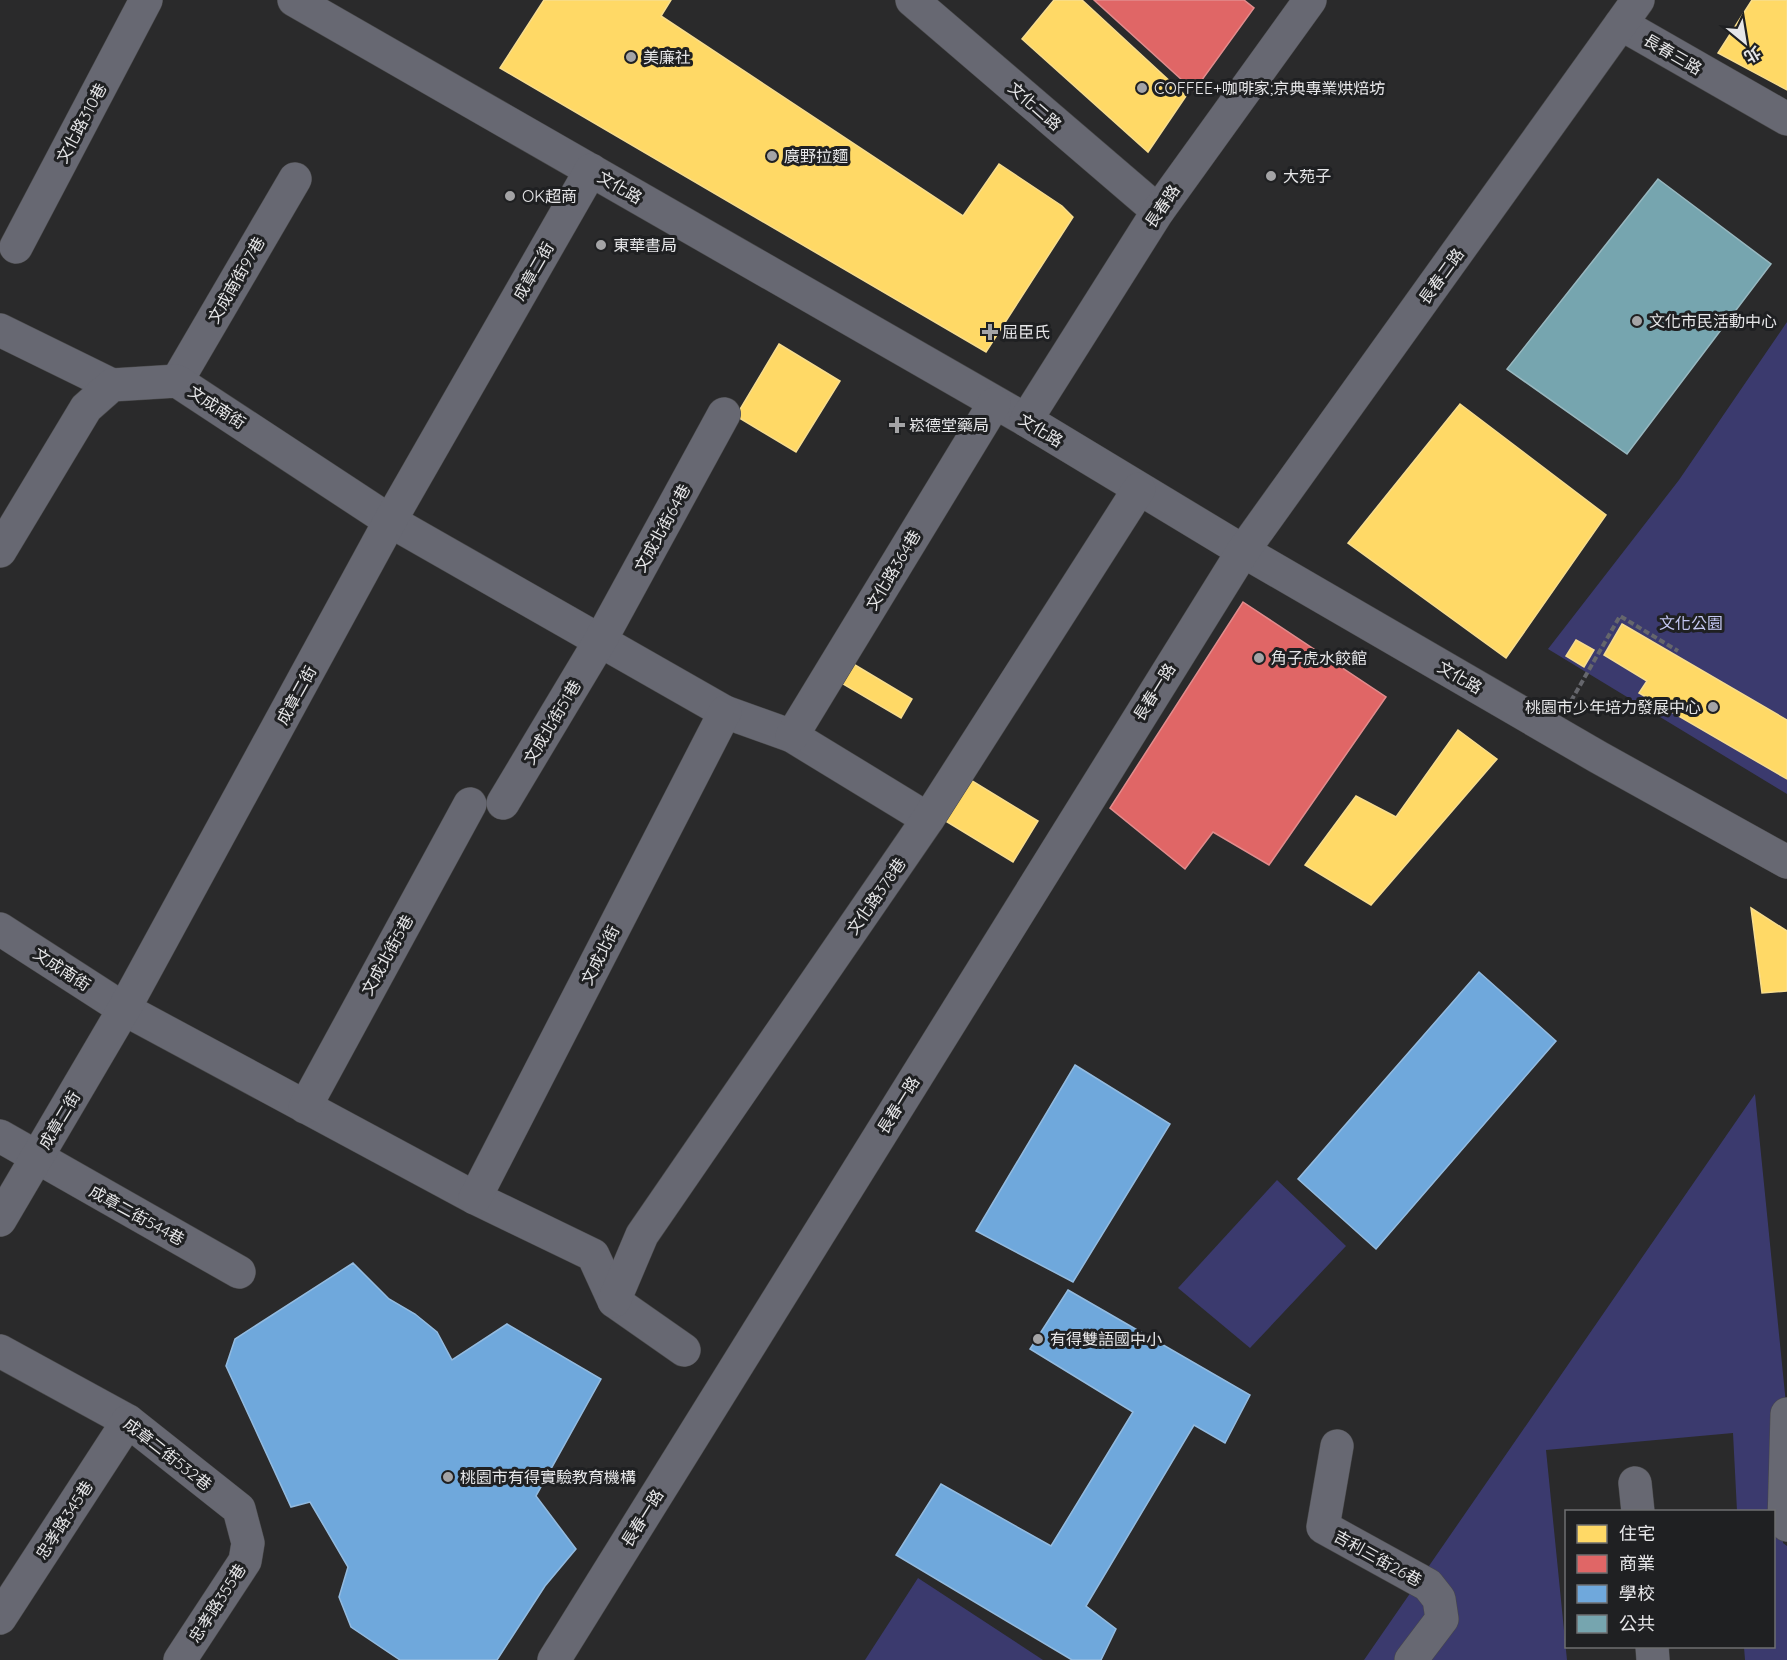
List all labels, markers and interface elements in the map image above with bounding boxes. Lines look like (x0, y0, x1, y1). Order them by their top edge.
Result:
north arrow (1715, 12, 1775, 72)
street label: 長春三路 (1640, 29, 1706, 79)
text: 北 (1741, 42, 1764, 68)
place label: 美廉社 (643, 47, 691, 67)
marker: 美廉社 (624, 50, 638, 64)
street label: 文化二路 (1004, 77, 1066, 135)
place label: COFFEE+咖啡家;京典專業烘焙坊 (1154, 78, 1385, 98)
street label: 文化路310巷 (52, 80, 110, 166)
marker: COFFEE+咖啡家;京典專業烘焙坊 (1135, 81, 1149, 95)
place label: 廣野拉麵 (784, 146, 848, 166)
marker: 廣野拉麵 (765, 149, 779, 163)
street label: 文化路 (594, 166, 646, 208)
place label: 大苑子 (1283, 166, 1331, 186)
marker: 大苑子 (1264, 169, 1278, 183)
street label: 長春路 (1140, 181, 1184, 231)
place label: OK超商 (522, 186, 577, 206)
marker: OK超商 (503, 189, 517, 203)
street label: 文成南街97巷 (203, 233, 269, 327)
place label: 東華書局 (613, 235, 677, 255)
street label: 成章二街 (508, 238, 558, 304)
marker: 東華書局 (594, 238, 608, 252)
street label: 長春二路 (1414, 244, 1468, 308)
place label: 文化市民活動中心 (1649, 311, 1777, 331)
marker: 文化市民活動中心 (1630, 314, 1644, 328)
place label: 屈臣氏 (1002, 322, 1050, 342)
marker: 屈臣氏 (983, 325, 997, 339)
street label: 文成南街 (185, 381, 249, 433)
street label: 文化路 (1015, 409, 1067, 451)
place label: 崧德堂藥局 (909, 415, 989, 435)
marker: 崧德堂藥局 (890, 418, 904, 432)
street label: 文成北街64巷 (630, 481, 694, 575)
street label: 文化路364巷 (861, 526, 925, 614)
park label: 文化公園 (1659, 613, 1723, 633)
place label: 角子虎水餃館 (1271, 648, 1367, 668)
marker: 角子虎水餃館 (1252, 651, 1266, 665)
street label: 文化路 (1434, 656, 1486, 698)
street label: 長春一路 (1129, 660, 1179, 724)
street label: 成章二街 (272, 662, 320, 728)
street label: 文成北街51巷 (519, 676, 585, 768)
place label: 桃園市少年培力發展中心 (1525, 697, 1701, 717)
marker: 桃園市少年培力發展中心 (1706, 700, 1720, 714)
street label: 文化路378巷 (842, 854, 910, 938)
street label: 文成北街5巷 (357, 911, 417, 999)
street label: 文成北街 (577, 922, 623, 988)
street label: 文成南街 (30, 943, 94, 995)
street label: 長春一路 (873, 1073, 923, 1137)
street label: 成章二街 (34, 1087, 84, 1153)
street label: 成章二街544巷 (86, 1181, 188, 1249)
place label: 有得雙語國中小 (1050, 1329, 1162, 1349)
marker: 有得雙語國中小 (1031, 1332, 1045, 1346)
street label: 成章二街532巷 (120, 1413, 216, 1495)
place label: 桃園市有得實驗教育機構 (460, 1467, 636, 1487)
marker: 桃園市有得實驗教育機構 (441, 1470, 455, 1484)
street label: 忠孝路345巷 (31, 1477, 97, 1563)
street label: 長春一路 (617, 1486, 667, 1550)
legend (1565, 1510, 1775, 1648)
text: 住宅 (1619, 1522, 1655, 1545)
street label: 吉利三街26巷 (1331, 1526, 1425, 1590)
text: 商業 (1619, 1552, 1655, 1575)
street label: 忠孝路355巷 (184, 1560, 250, 1646)
text: 學校 (1619, 1582, 1655, 1605)
text: 公共 (1619, 1612, 1655, 1635)

